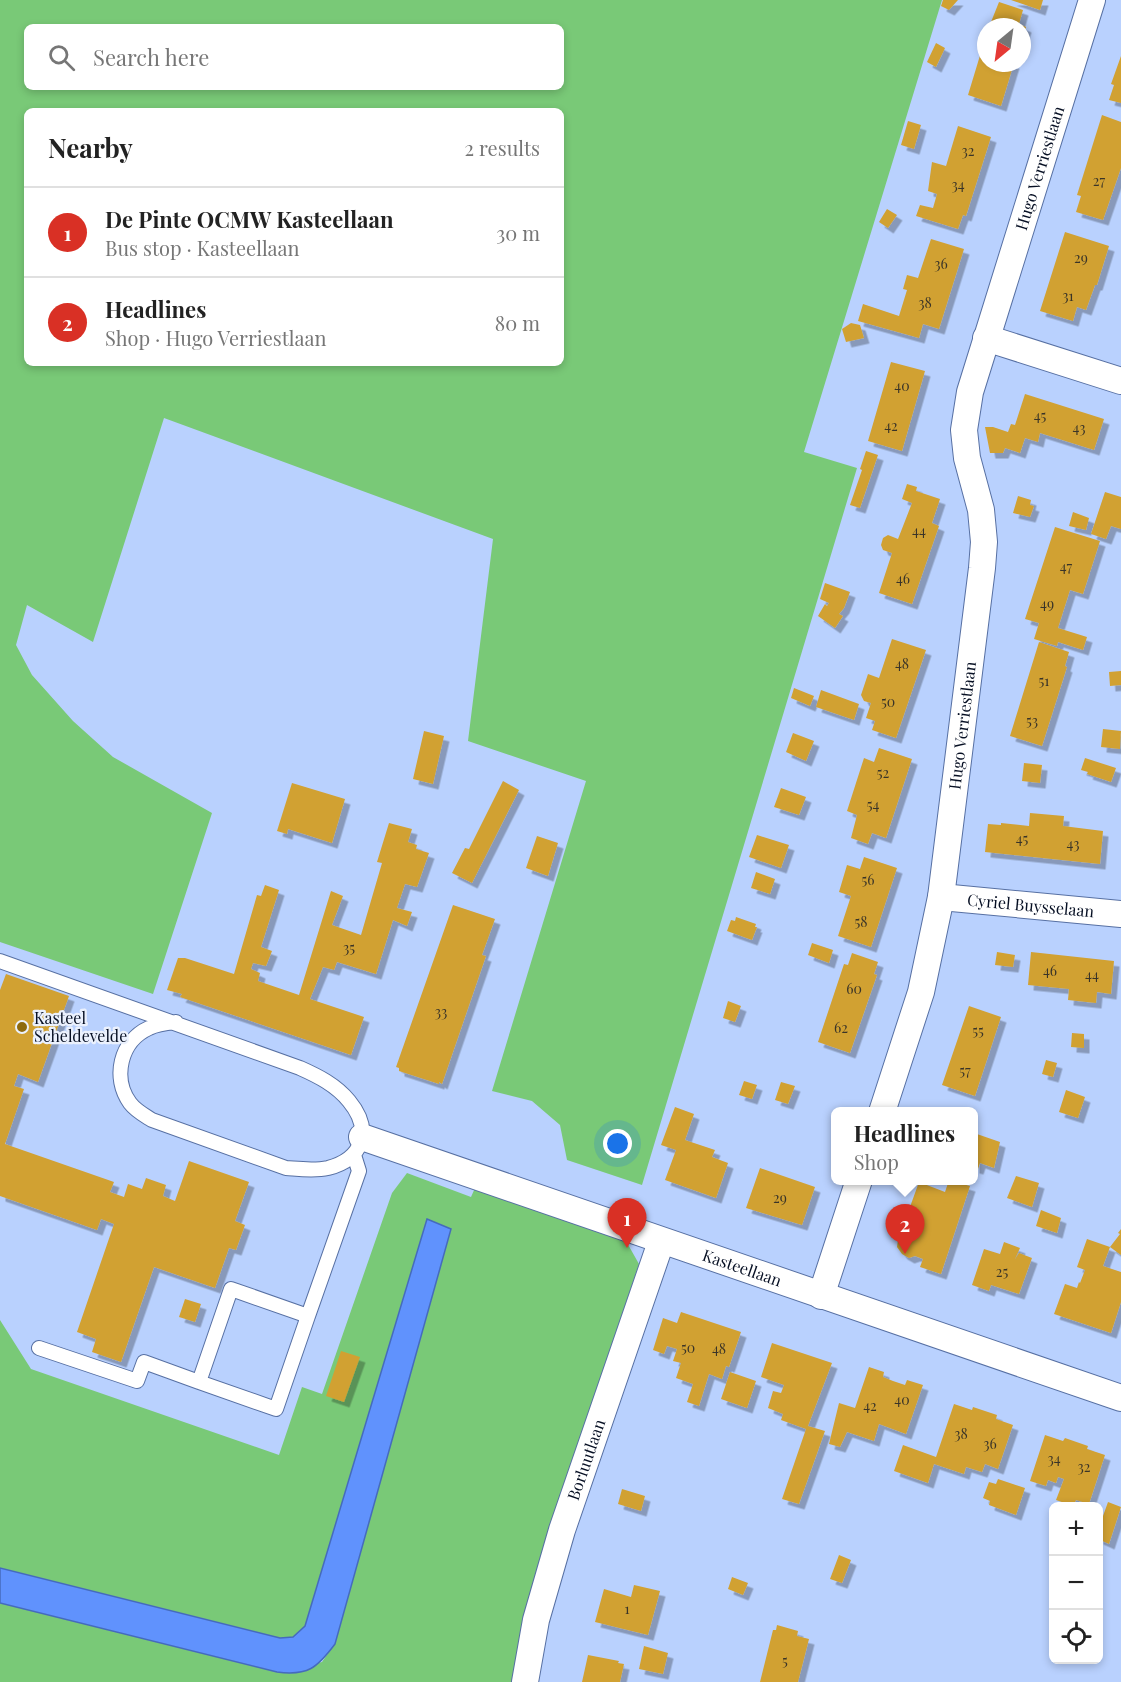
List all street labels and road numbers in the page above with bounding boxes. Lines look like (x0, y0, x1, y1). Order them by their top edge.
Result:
street label: Hugo Verriestlaan (1010, 103, 1069, 233)
street label: Hugo Verriestlaan (943, 660, 980, 791)
street label: Cyriel Buysselaan (966, 889, 1095, 921)
street label: Kasteellaan (700, 1244, 785, 1291)
street label: Borluutlaan (562, 1416, 610, 1503)

